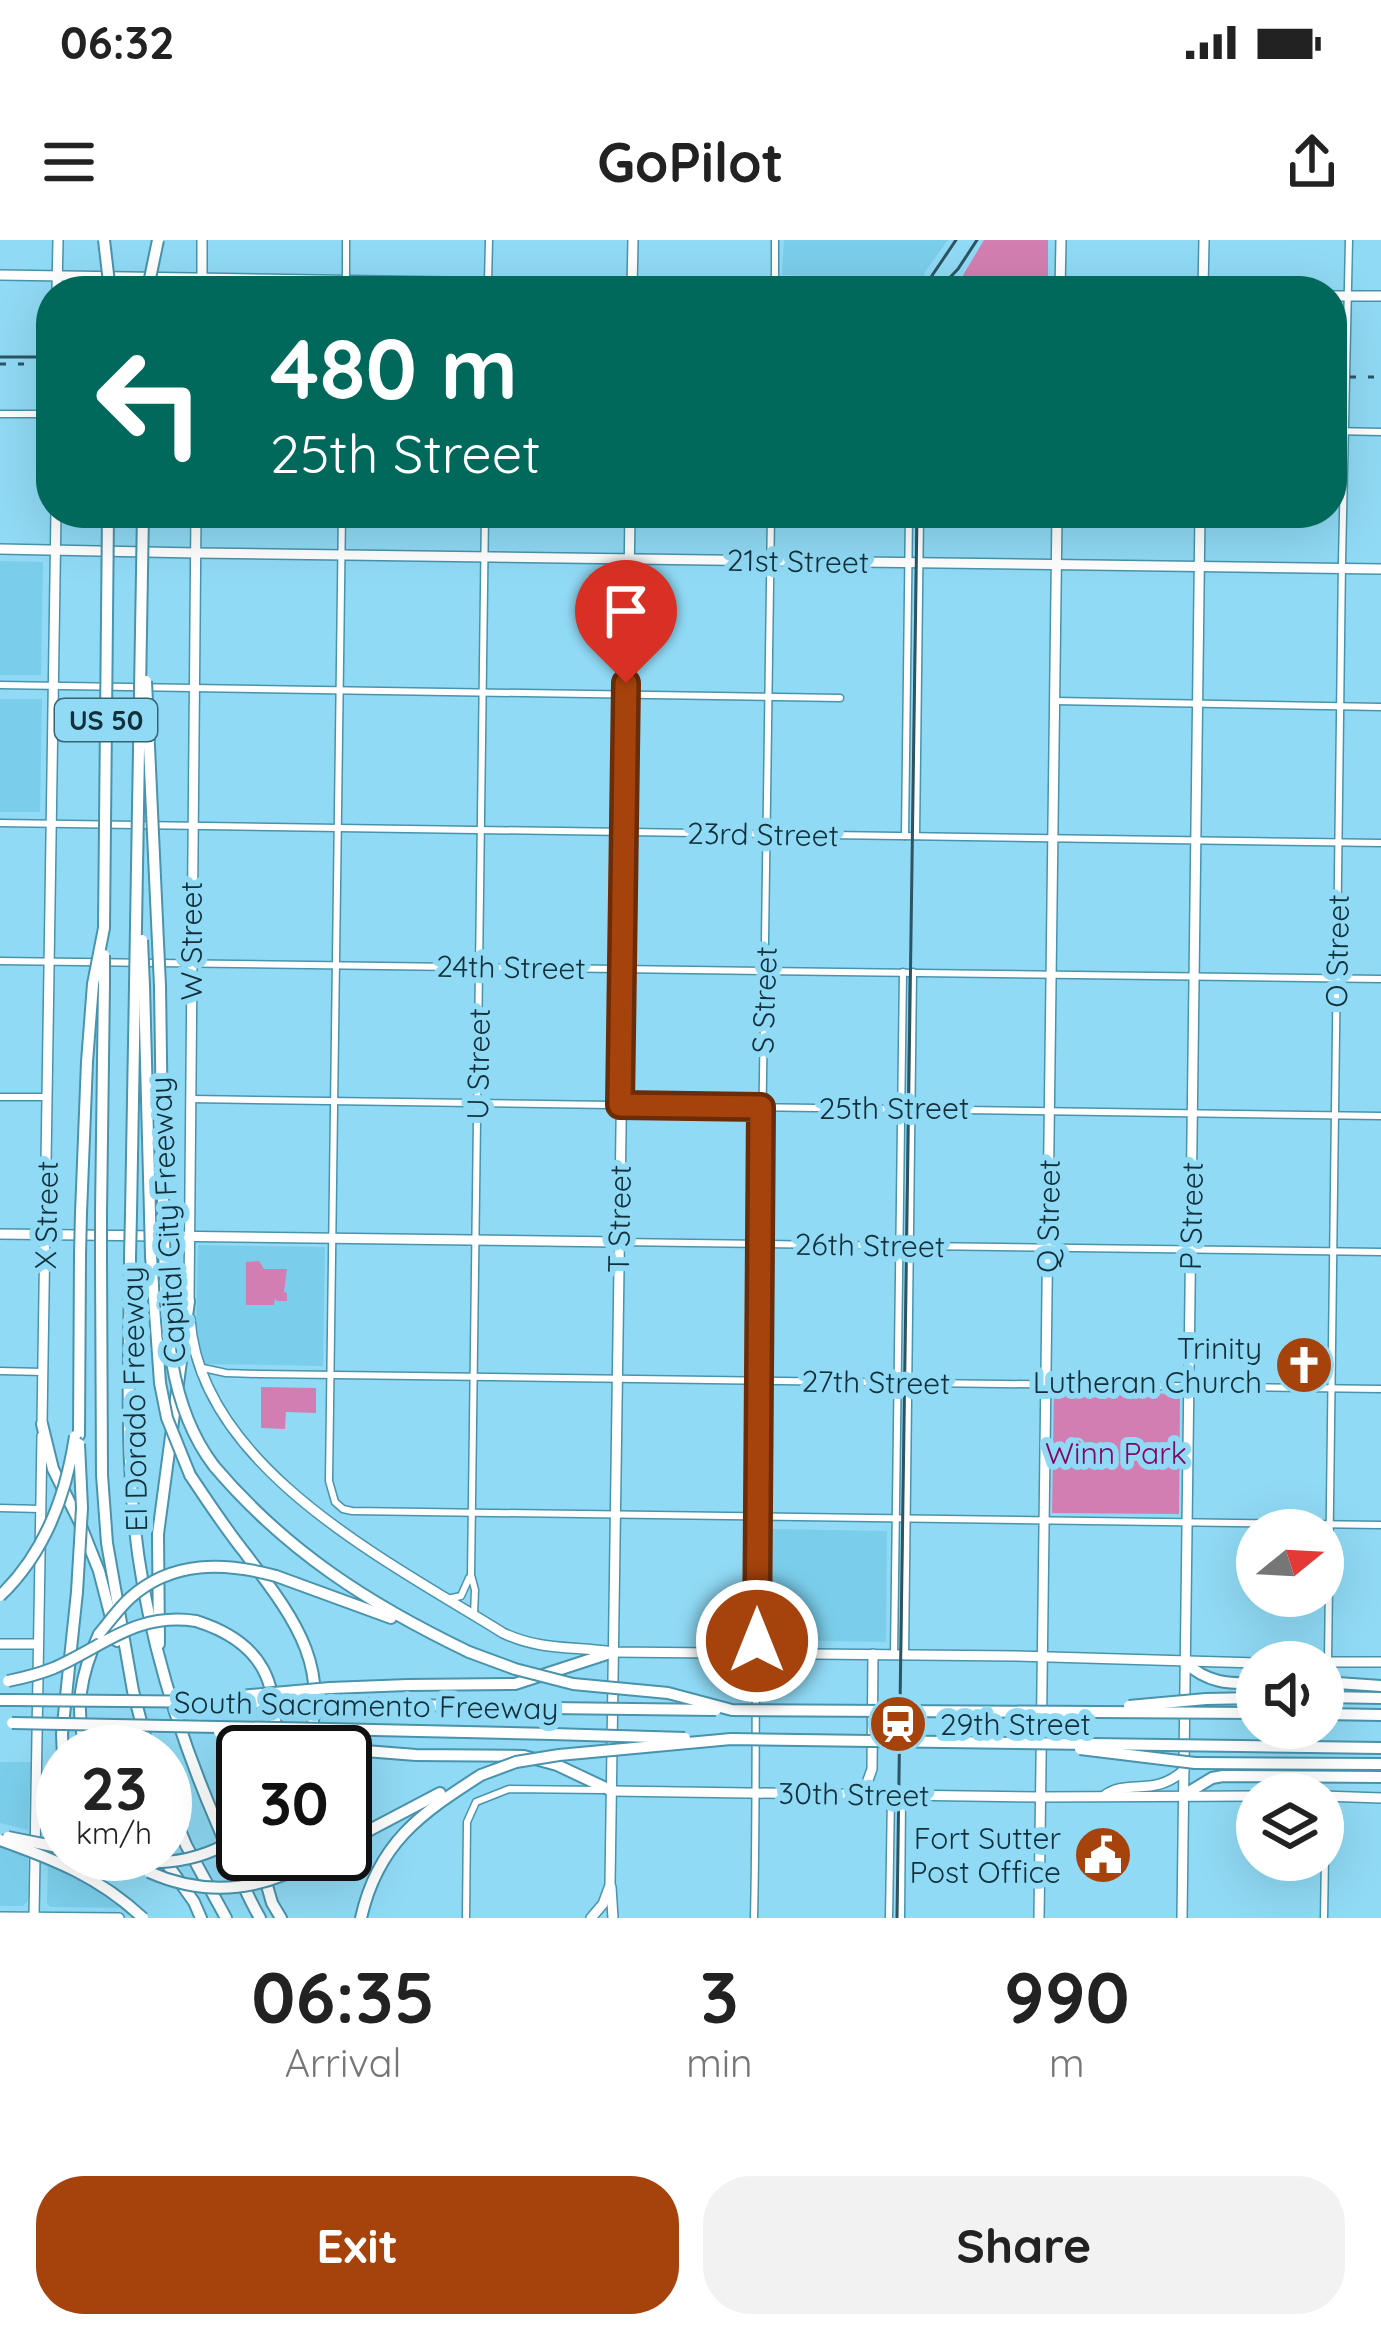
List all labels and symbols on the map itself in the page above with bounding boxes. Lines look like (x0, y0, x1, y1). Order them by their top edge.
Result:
street label: 21st Street (727, 541, 869, 581)
pin (575, 560, 677, 683)
road number: US 50 (55, 699, 157, 741)
street label: 23rd Street (687, 814, 839, 854)
street label: W Street (172, 881, 210, 1001)
street label: O Street (1317, 894, 1357, 1008)
street label: S Street (743, 946, 785, 1054)
street label: 24th Street (436, 947, 586, 987)
street label: U Street (458, 1008, 498, 1120)
street label: Capital City Freeway (141, 1076, 193, 1364)
street label: 25th Street (819, 1089, 969, 1127)
street label: Q Street (1028, 1159, 1068, 1273)
street label: X Street (26, 1160, 66, 1270)
street label: P Street (1171, 1162, 1211, 1270)
street label: T Street (599, 1165, 639, 1273)
street label: 26th Street (795, 1225, 945, 1265)
street label: El Dorado Freeway (113, 1266, 155, 1532)
place label: Trinity Lutheran Church (1033, 1329, 1262, 1401)
church icon: Trinity Lutheran Church (1273, 1334, 1335, 1396)
street label: 27th Street (801, 1362, 951, 1402)
park label: Winn Park (1045, 1434, 1187, 1472)
north arrow (1236, 1509, 1344, 1617)
position arrow (694, 1578, 820, 1704)
street label: South Sacramento Freeway (173, 1683, 559, 1727)
station icon: 29th Street (867, 1693, 929, 1755)
place label: 29th Street (940, 1705, 1091, 1743)
speed limit sign: 30 (216, 1725, 372, 1881)
street label: 30th Street (778, 1774, 930, 1814)
place label: Fort Sutter Post Office (909, 1819, 1061, 1891)
public building icon: Fort Sutter Post Office (1072, 1824, 1134, 1886)

